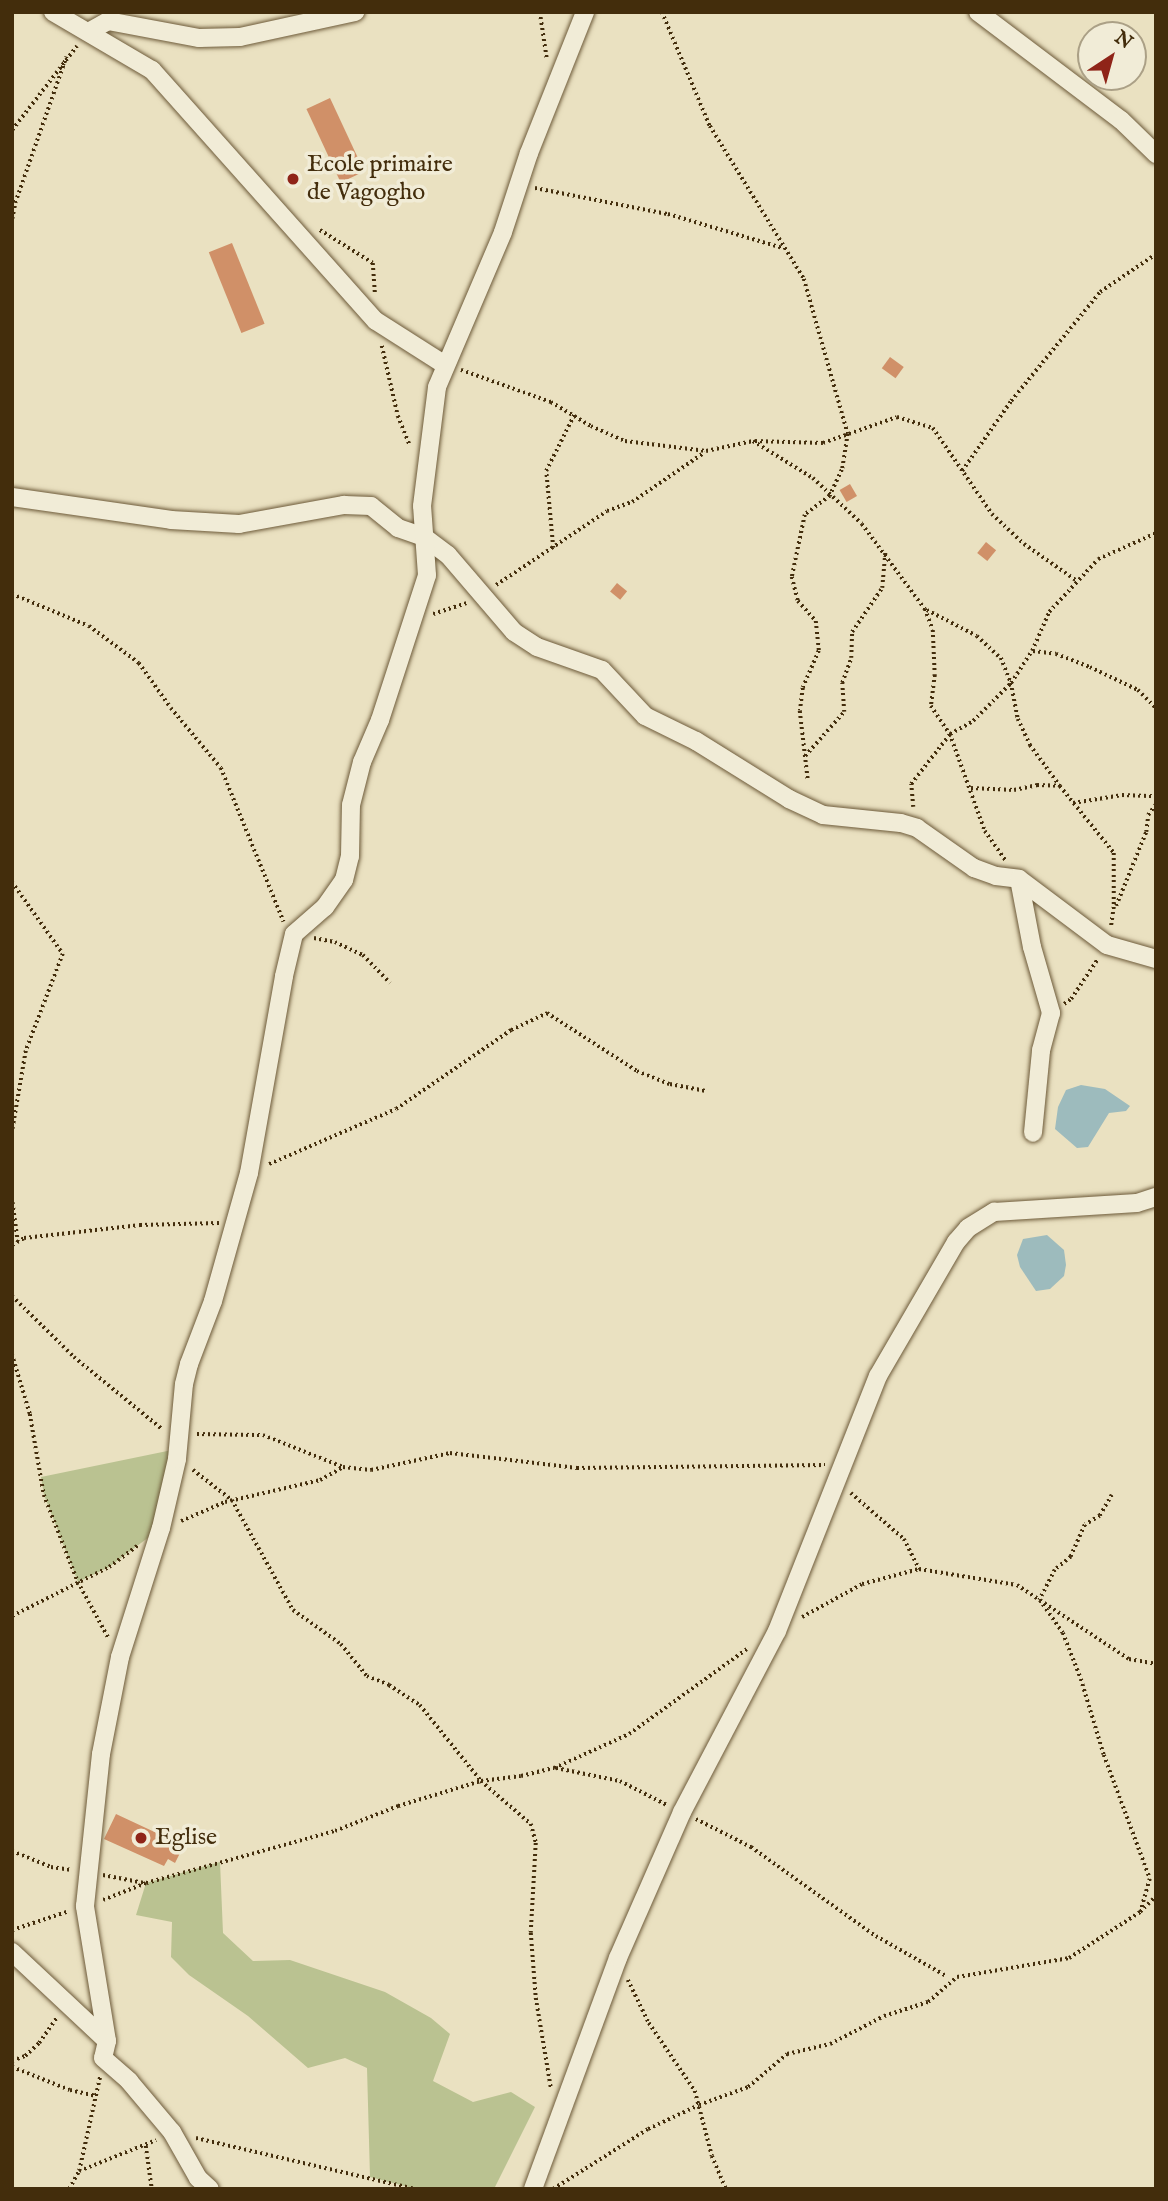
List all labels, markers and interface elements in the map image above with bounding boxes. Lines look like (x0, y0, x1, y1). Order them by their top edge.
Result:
north arrow (1077, 21, 1147, 91)
text: N (1109, 26, 1137, 55)
place label: Ecole primaire de Vagogho (307, 151, 453, 207)
marker: Ecole primaire de Vagogho (285, 171, 301, 187)
place label: Eglise (155, 1824, 217, 1852)
marker: Eglise (133, 1830, 149, 1846)

